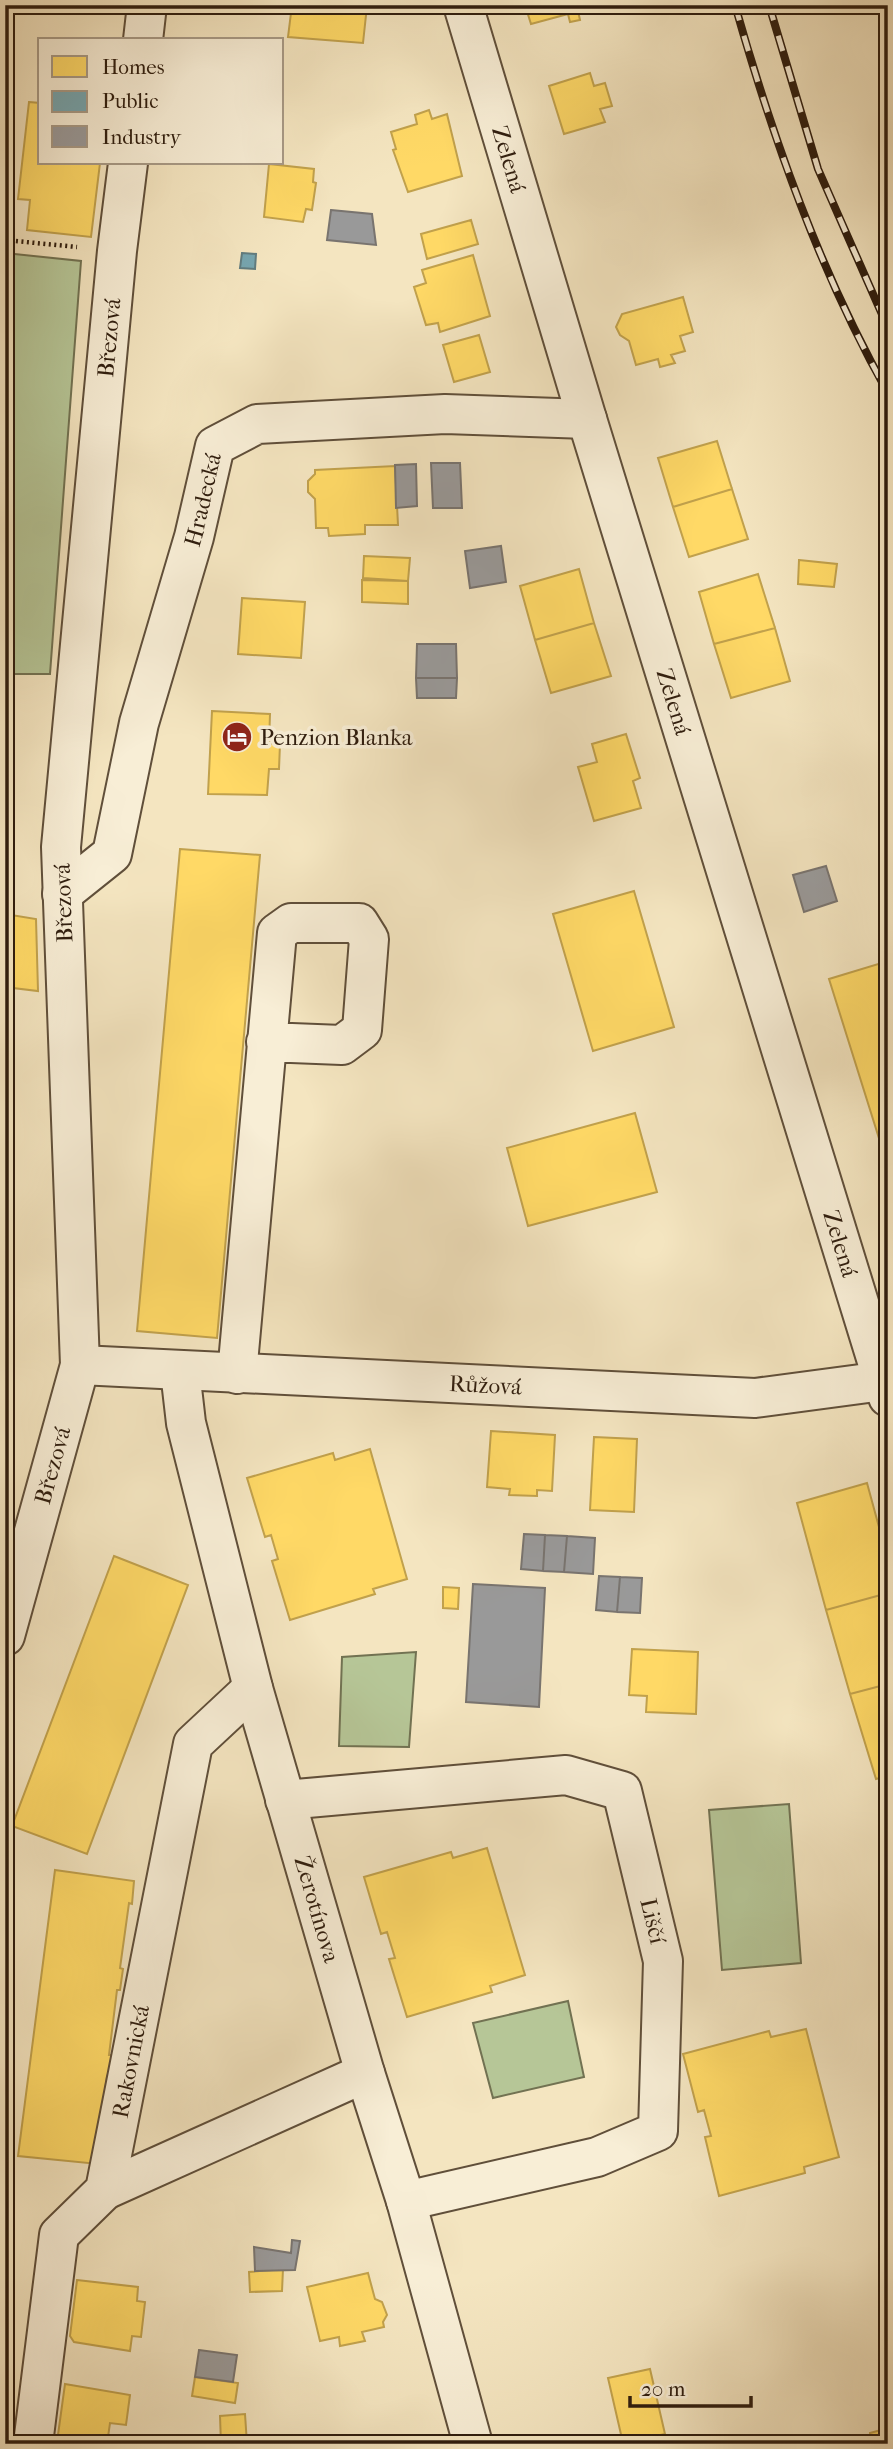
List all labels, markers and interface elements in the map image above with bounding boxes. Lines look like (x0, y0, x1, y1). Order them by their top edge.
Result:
legend (38, 38, 284, 164)
text: Homes (102, 55, 165, 79)
text: Public (102, 89, 158, 113)
street label: Zelená (486, 123, 532, 196)
text: Industry (102, 125, 182, 149)
street label: Březová (92, 297, 127, 379)
street label: Hradecká (179, 450, 227, 550)
street label: Zelená (651, 665, 697, 739)
hotel icon: Penzion Blanka (220, 720, 254, 754)
place label: Penzion Blanka (260, 724, 413, 751)
street label: Březová (49, 863, 78, 943)
street label: Zelená (817, 1207, 863, 1281)
street label: Růžová (449, 1370, 523, 1401)
street label: Březová (29, 1423, 76, 1507)
street label: Žerotínova (289, 1853, 345, 1966)
street label: Liščí (634, 1895, 671, 1947)
street label: Rakovnická (107, 2002, 155, 2120)
scale bar (630, 2365, 751, 2409)
text: 20 m (641, 2377, 686, 2401)

